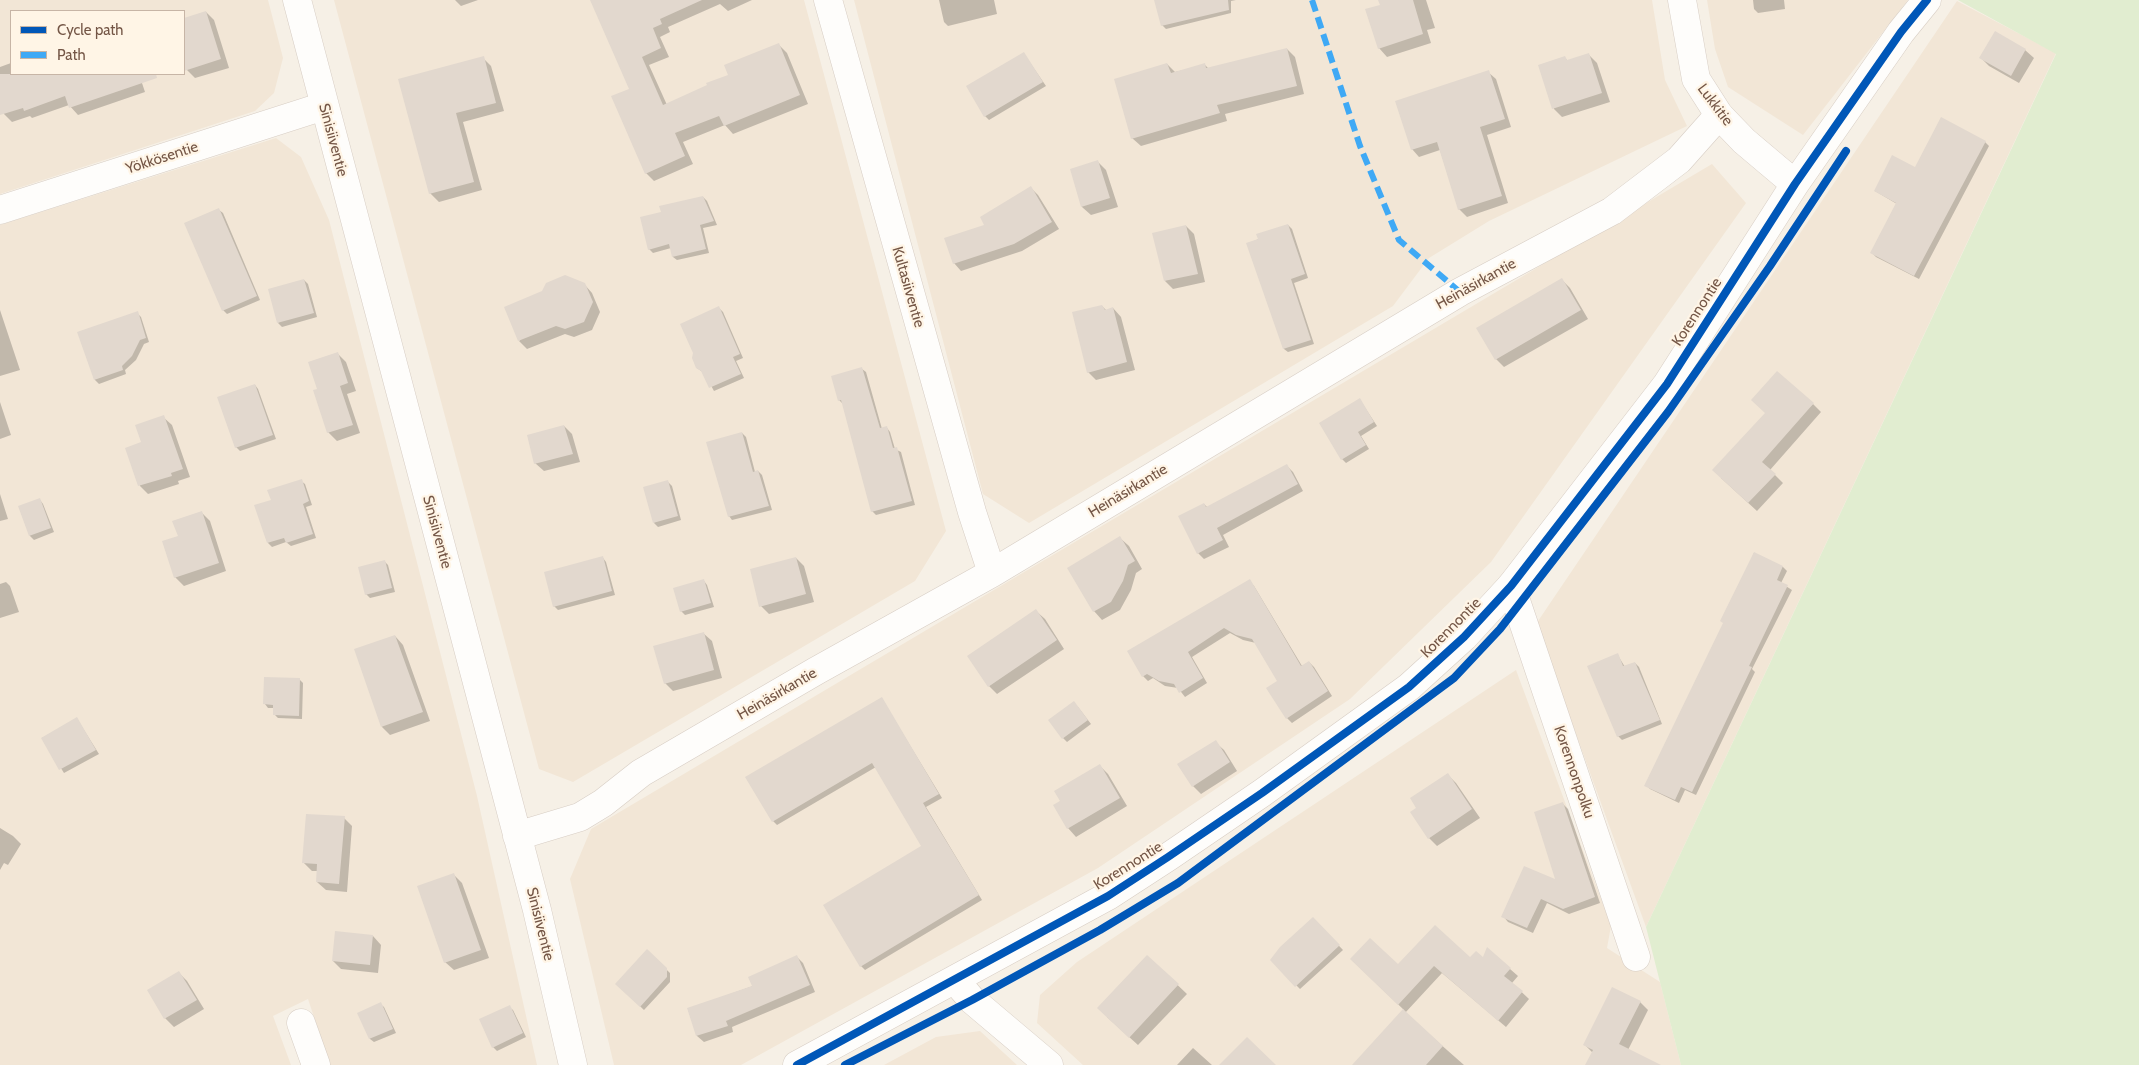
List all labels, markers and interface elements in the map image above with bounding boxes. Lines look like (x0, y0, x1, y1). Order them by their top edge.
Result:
legend (10, 10, 185, 75)
text: Cycle path (57, 21, 123, 39)
text: Path (57, 46, 86, 64)
street label: Lukkitie (1693, 80, 1737, 130)
street label: Sinisiiventie (315, 101, 351, 179)
street label: Yökkösentie (124, 138, 200, 178)
street label: Kultasiiventie (888, 244, 928, 330)
street label: Heinäsirkantie (1433, 255, 1519, 313)
street label: Korennontie (1668, 275, 1726, 349)
street label: Heinäsirkantie (1085, 460, 1171, 522)
street label: Sinisiiventie (419, 493, 455, 571)
street label: Korennontie (1417, 594, 1485, 662)
street label: Heinäsirkantie (734, 664, 820, 724)
street label: Korennonpolku (1550, 723, 1598, 821)
street label: Korennontie (1090, 838, 1166, 894)
street label: Sinisiiventie (522, 885, 558, 963)

